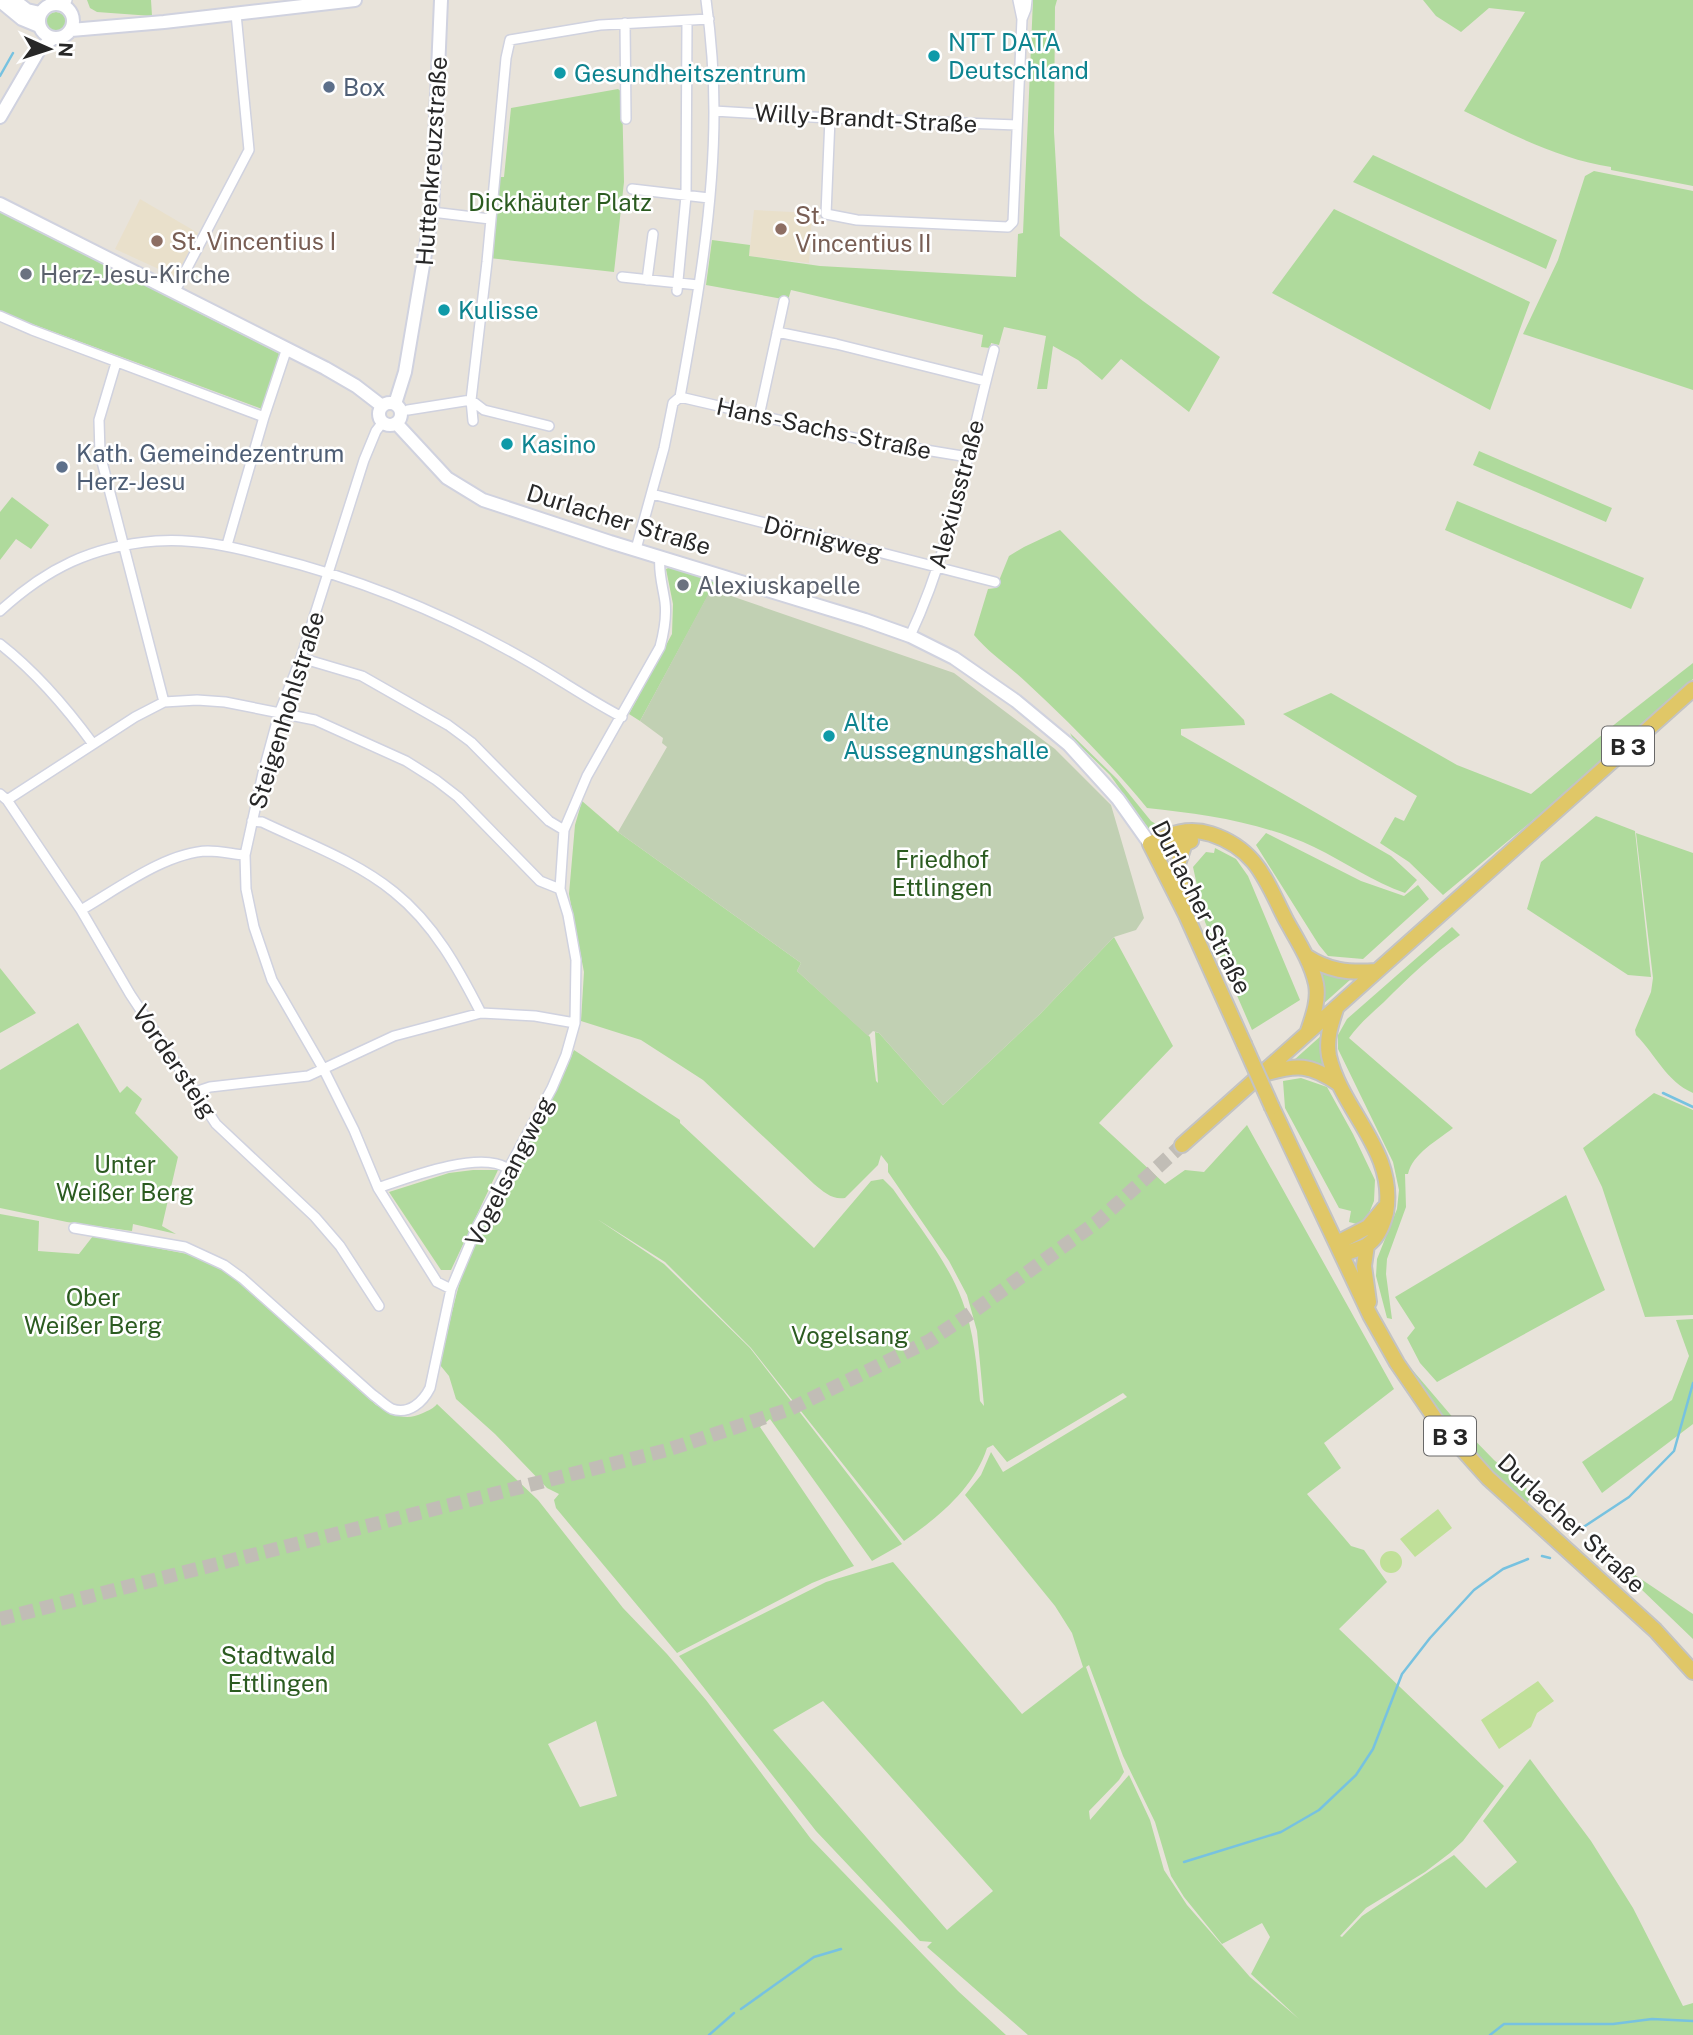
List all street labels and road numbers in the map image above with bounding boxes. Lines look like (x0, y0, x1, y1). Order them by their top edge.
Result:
street label: Huttenkreuzstraße (410, 55, 452, 267)
street label: Willy-Brandt-Straße (754, 98, 978, 138)
street label: Hans-Sachs-Straße (714, 392, 934, 464)
street label: Alexiusstraße (923, 416, 989, 572)
street label: Durlacher Straße (524, 478, 714, 560)
street label: Dörnigweg (761, 510, 885, 566)
street label: Steigenhohlstraße (243, 608, 329, 812)
road number: B 3 (1602, 726, 1654, 766)
street label: Durlacher Straße (1146, 816, 1258, 998)
street label: Vordersteig (127, 999, 223, 1123)
street label: Vogelsangweg (459, 1091, 559, 1251)
road number: B 3 (1424, 1416, 1476, 1456)
street label: Durlacher Straße (1493, 1448, 1651, 1598)

